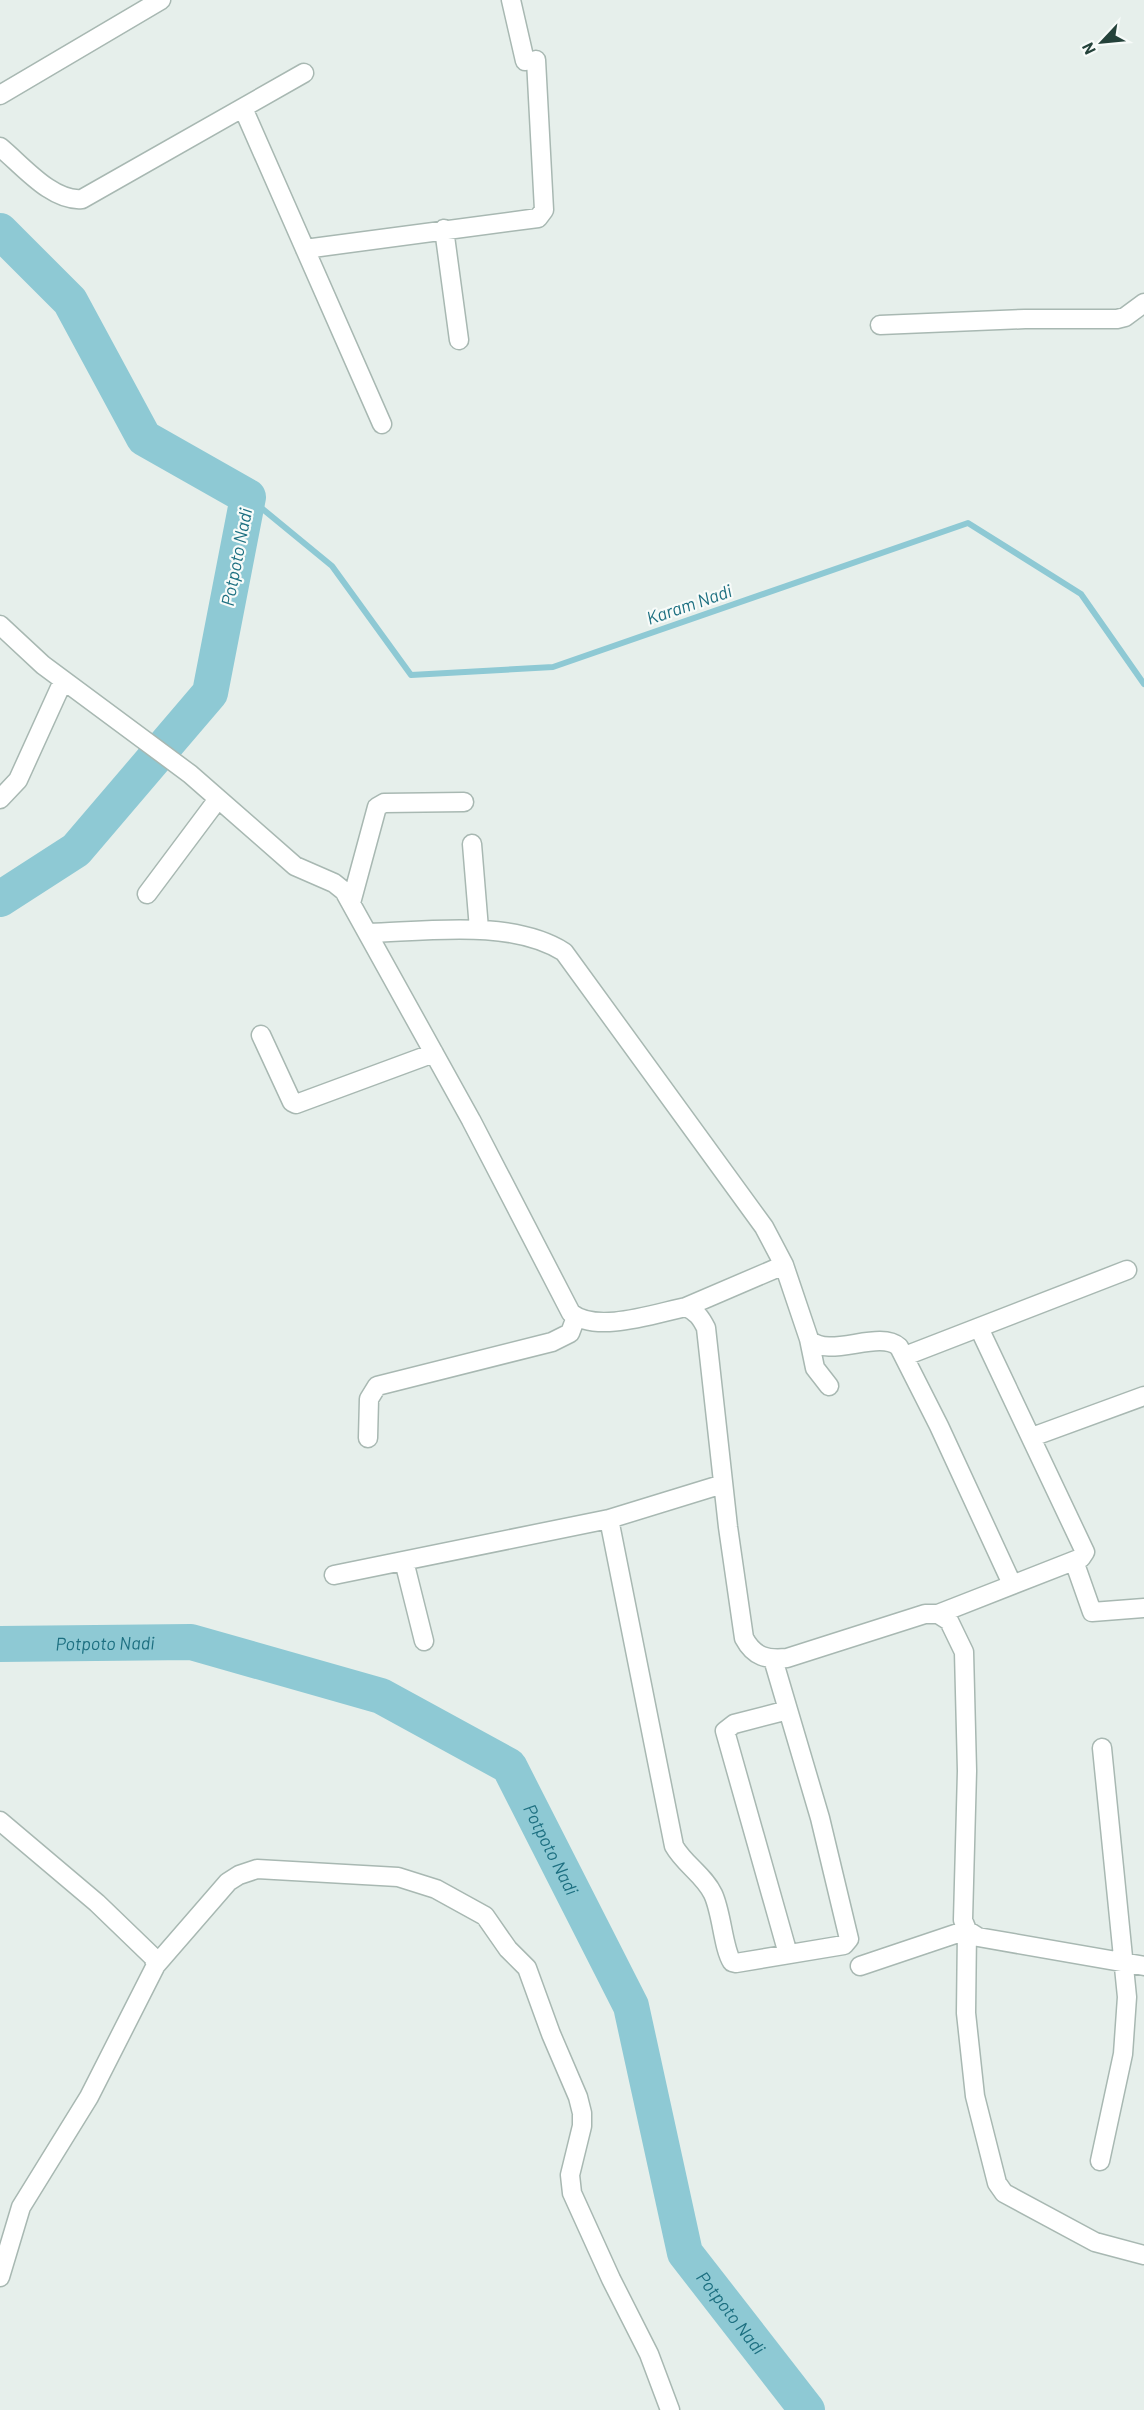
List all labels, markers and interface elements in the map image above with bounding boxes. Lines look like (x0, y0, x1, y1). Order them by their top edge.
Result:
north arrow (1072, 12, 1132, 72)
text: N (1077, 40, 1099, 58)
water label: Potpoto Nadi (216, 506, 256, 608)
water label: Karam Nadi (643, 579, 735, 629)
water label: Potpoto Nadi (55, 1631, 155, 1654)
water label: Potpoto Nadi (519, 1800, 584, 1899)
water label: Potpoto Nadi (692, 2267, 771, 2359)

